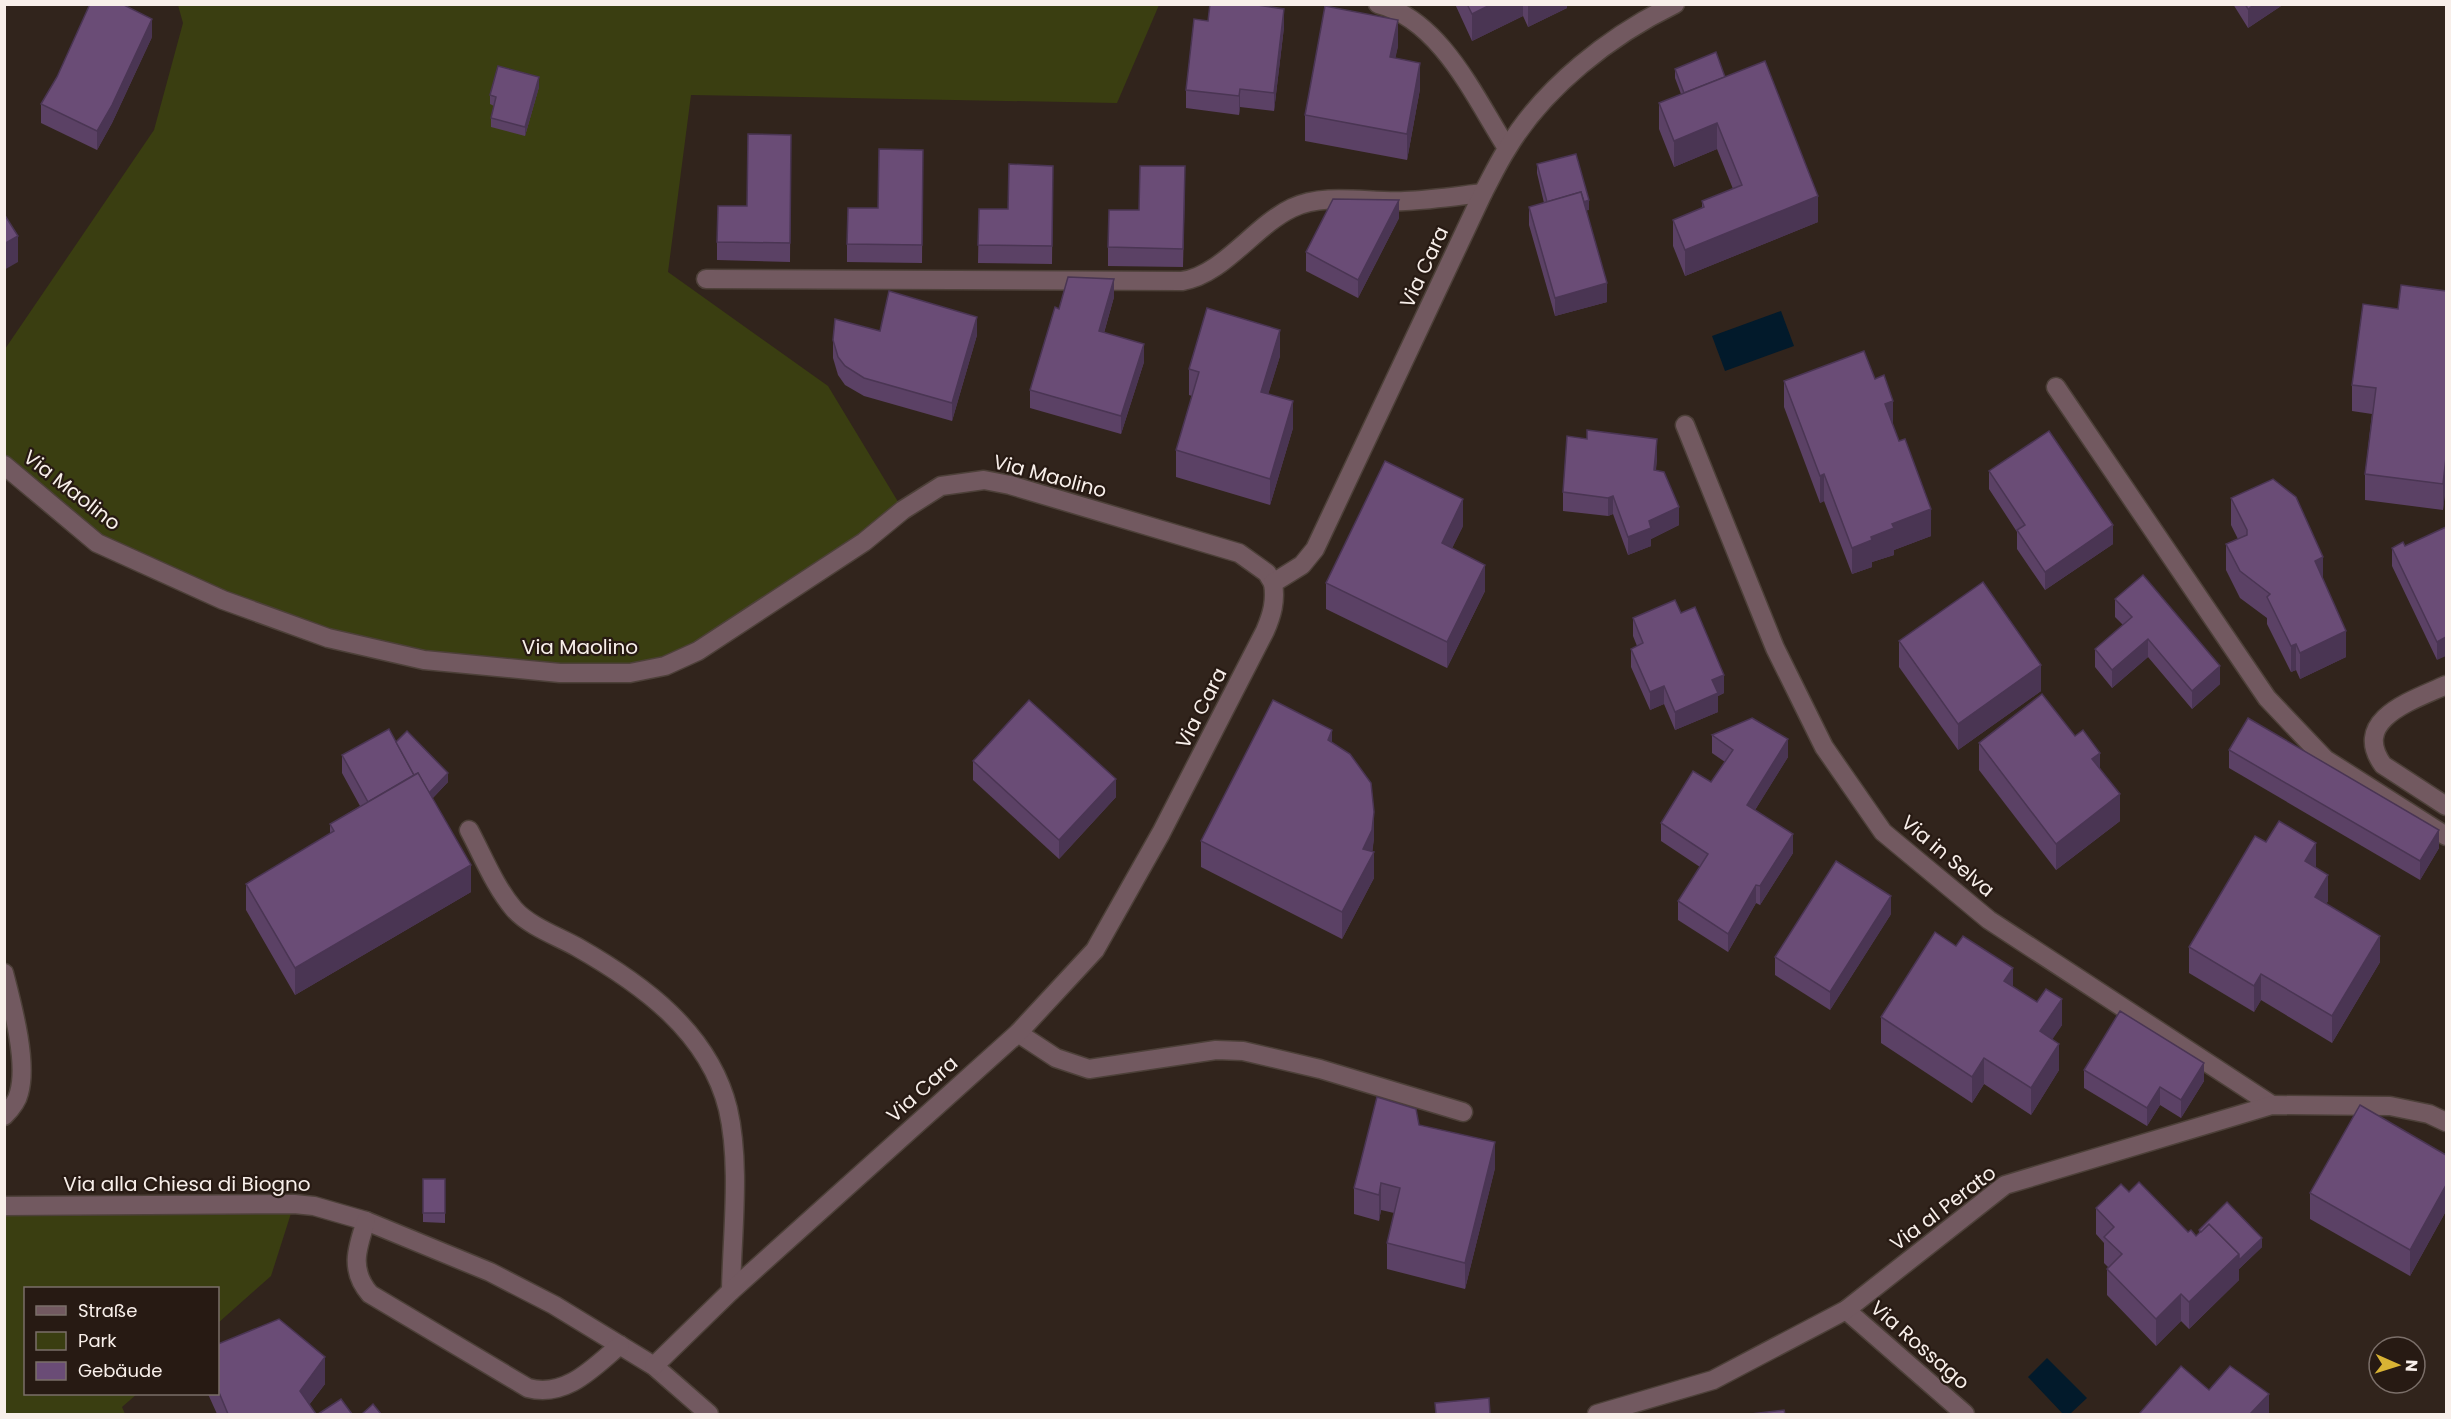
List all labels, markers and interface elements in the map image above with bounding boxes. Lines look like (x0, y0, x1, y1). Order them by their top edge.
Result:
street label: Via Cara (1393, 222, 1455, 312)
street label: Via Maolino (18, 443, 126, 537)
street label: Via Maolino (990, 447, 1110, 505)
street label: Via Maolino (522, 633, 638, 661)
street label: Via Cara (1169, 663, 1233, 753)
street label: Via in Selva (1895, 809, 2001, 903)
street label: Via Cara (880, 1049, 964, 1129)
street label: Via al Perato (1884, 1159, 2002, 1257)
street label: Via alla Chiesa di Biogno (63, 1170, 311, 1198)
legend (24, 1287, 219, 1395)
street label: Via Rossago (1864, 1294, 1976, 1396)
text: Straße (78, 1298, 137, 1323)
text: Park (78, 1328, 117, 1353)
north arrow (2367, 1335, 2427, 1395)
text: Gebäude (78, 1358, 162, 1383)
text: N (2400, 1359, 2423, 1372)

